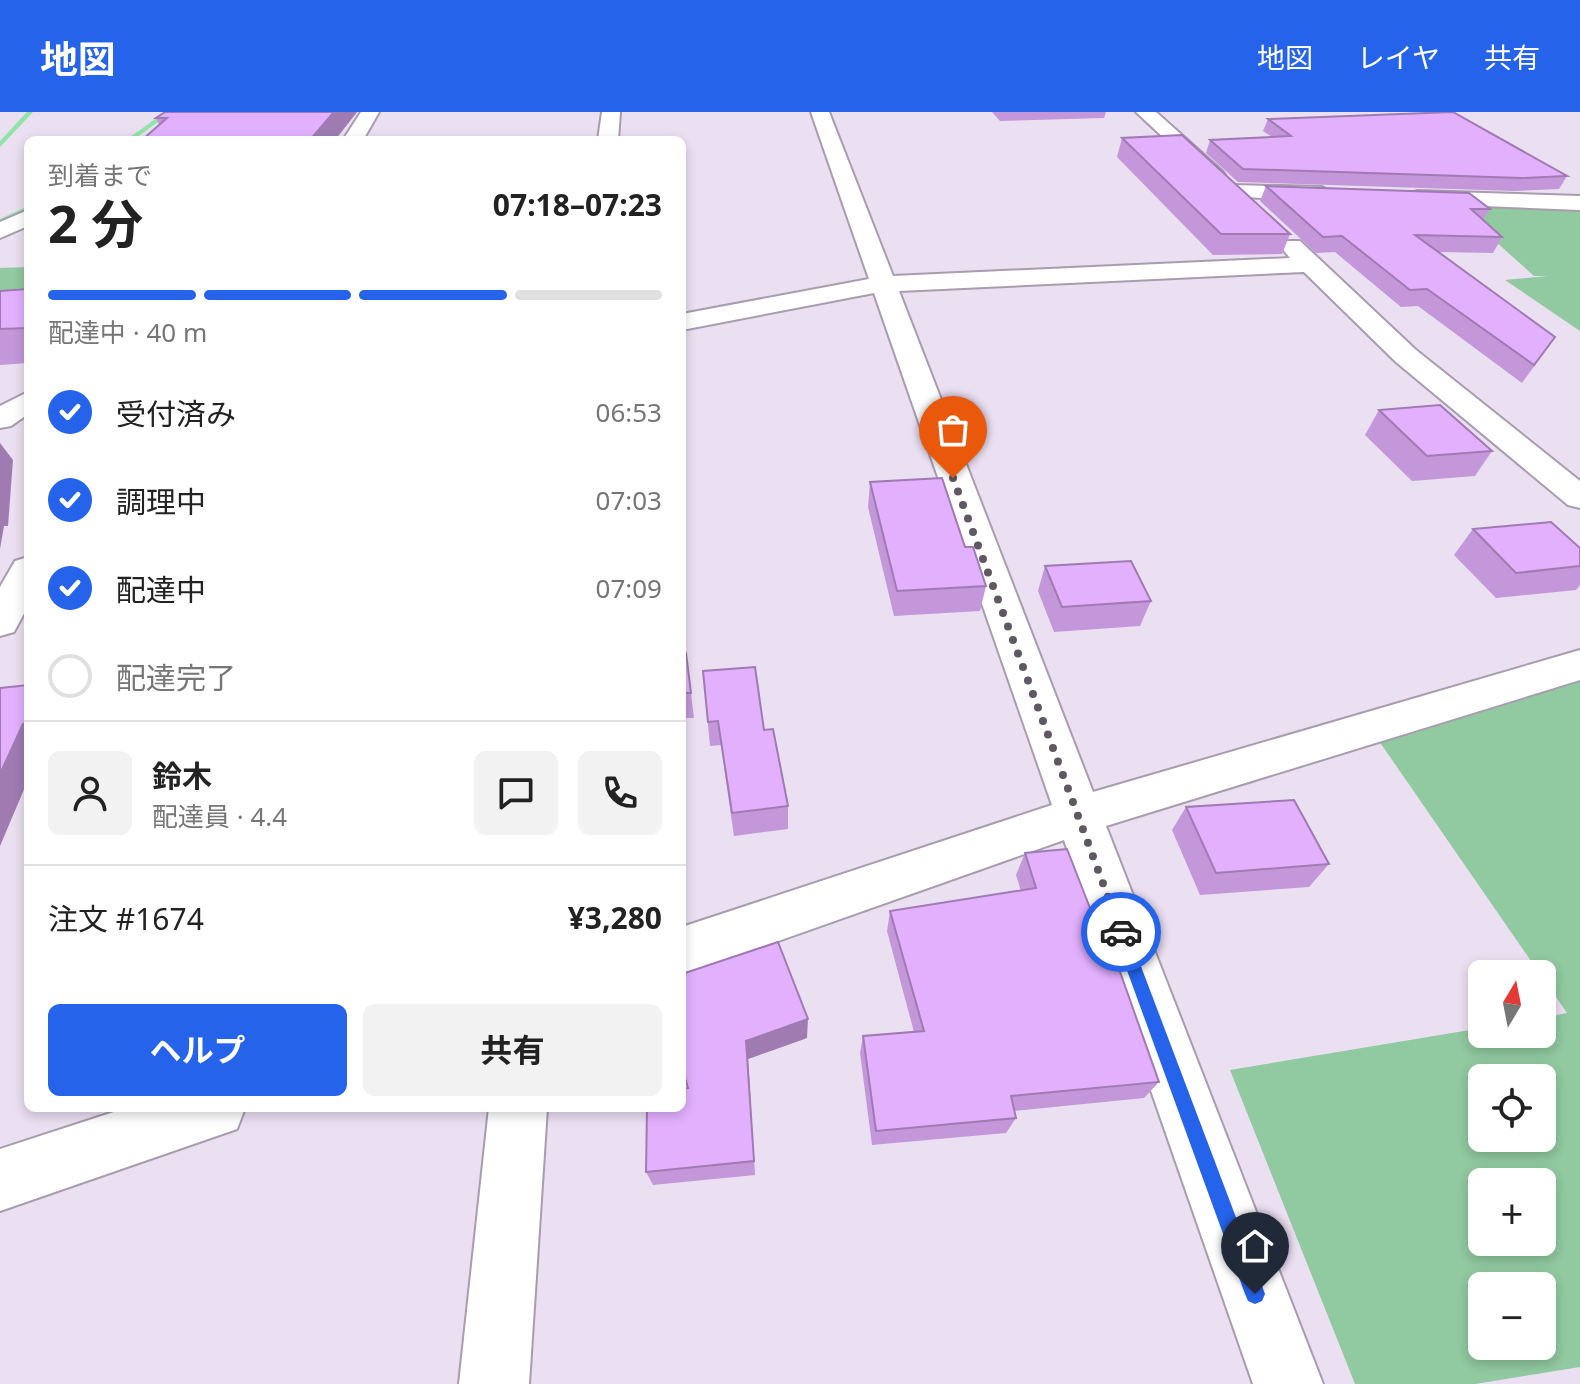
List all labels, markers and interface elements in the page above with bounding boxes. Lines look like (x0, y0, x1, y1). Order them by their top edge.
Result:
text: 地図 (40, 32, 116, 84)
text: 地図 (1257, 38, 1313, 76)
text: レイヤ (1357, 38, 1440, 76)
text: 共有 (1484, 38, 1540, 76)
text: 到着まで (48, 157, 152, 193)
text: 07:18–07:23 (493, 184, 662, 225)
text: 2 分 (48, 187, 143, 258)
text: 配達中 · 40 m (48, 314, 207, 350)
icon: check (48, 390, 92, 434)
text: 受付済み (116, 393, 236, 434)
text: 06:53 (596, 394, 662, 430)
pin (919, 396, 987, 478)
icon: bag (931, 408, 975, 452)
icon: check (48, 478, 92, 522)
text: 調理中 (116, 481, 206, 522)
text: 07:03 (596, 482, 662, 518)
icon: check (48, 566, 92, 610)
text: 配達中 (116, 569, 206, 610)
text: 07:09 (596, 570, 662, 606)
text: 配達完了 (116, 657, 236, 698)
button: person (48, 751, 132, 835)
button: chat (474, 751, 558, 835)
button: phone (578, 751, 662, 835)
text: 鈴木 (152, 755, 212, 796)
text: 配達員 · 4.4 (152, 798, 287, 834)
courier (1081, 892, 1161, 972)
text: ¥3,280 (568, 897, 662, 938)
text: 注文 #1674 (48, 898, 204, 939)
icon: car (1099, 910, 1143, 954)
north arrow (1468, 960, 1556, 1048)
map controls (1468, 960, 1556, 1360)
button: ヘルプ (48, 1004, 347, 1096)
button: 共有 (363, 1004, 662, 1096)
button: locate (1468, 1064, 1556, 1152)
button: + (1468, 1168, 1556, 1256)
pin (1221, 1212, 1289, 1294)
icon: home (1233, 1224, 1277, 1268)
button: − (1468, 1272, 1556, 1360)

